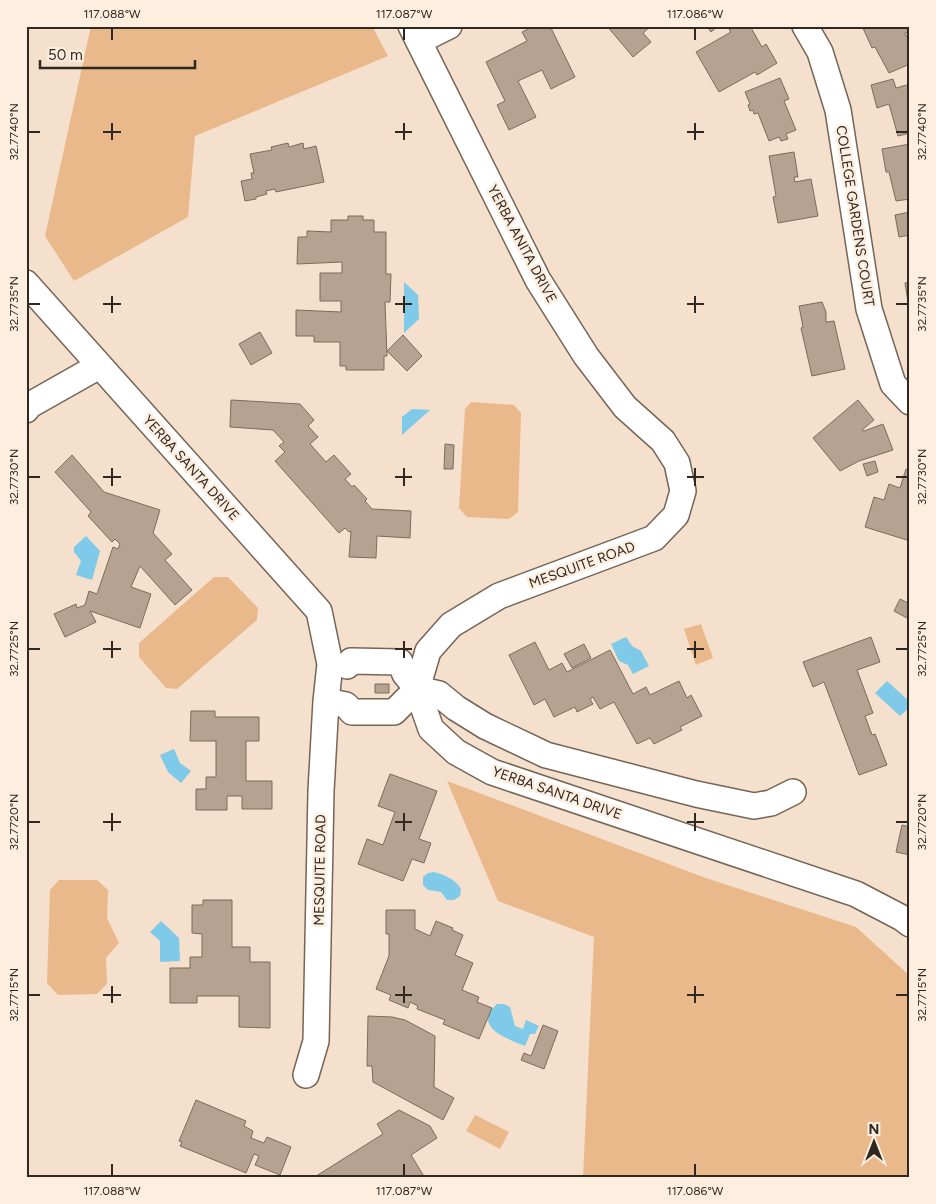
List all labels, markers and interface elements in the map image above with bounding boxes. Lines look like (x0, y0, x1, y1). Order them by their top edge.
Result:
text: 117.088°W (83, 7, 141, 21)
text: 117.087°W (376, 7, 433, 21)
text: 117.086°W (667, 7, 724, 21)
scale bar (40, 38, 195, 70)
text: 50 m (48, 46, 83, 64)
text: 32.7740°N (7, 103, 21, 161)
text: 32.7740°N (915, 103, 929, 161)
street label: COLLEGE GARDENS COURT (832, 124, 878, 308)
street label: YERBA ANITA DRIVE (484, 182, 560, 306)
text: 32.7735°N (7, 276, 21, 332)
text: 32.7735°N (915, 276, 929, 332)
street label: YERBA SANTA DRIVE (139, 412, 243, 524)
text: 32.7730°N (7, 449, 21, 505)
text: 32.7730°N (915, 449, 929, 505)
street label: MESQUITE ROAD (527, 538, 637, 592)
text: 32.7725°N (7, 621, 21, 677)
text: 32.7725°N (915, 621, 929, 677)
street label: YERBA SANTA DRIVE (490, 763, 624, 823)
text: 32.7720°N (7, 794, 21, 850)
text: 32.7720°N (915, 794, 929, 850)
street label: MESQUITE ROAD (311, 814, 329, 926)
text: 32.7715°N (7, 968, 21, 1022)
text: 32.7715°N (915, 968, 929, 1022)
north arrow (848, 1116, 898, 1166)
text: N (869, 1121, 879, 1138)
text: 117.088°W (83, 1184, 141, 1198)
text: 117.087°W (376, 1184, 433, 1198)
text: 117.086°W (667, 1184, 724, 1198)

